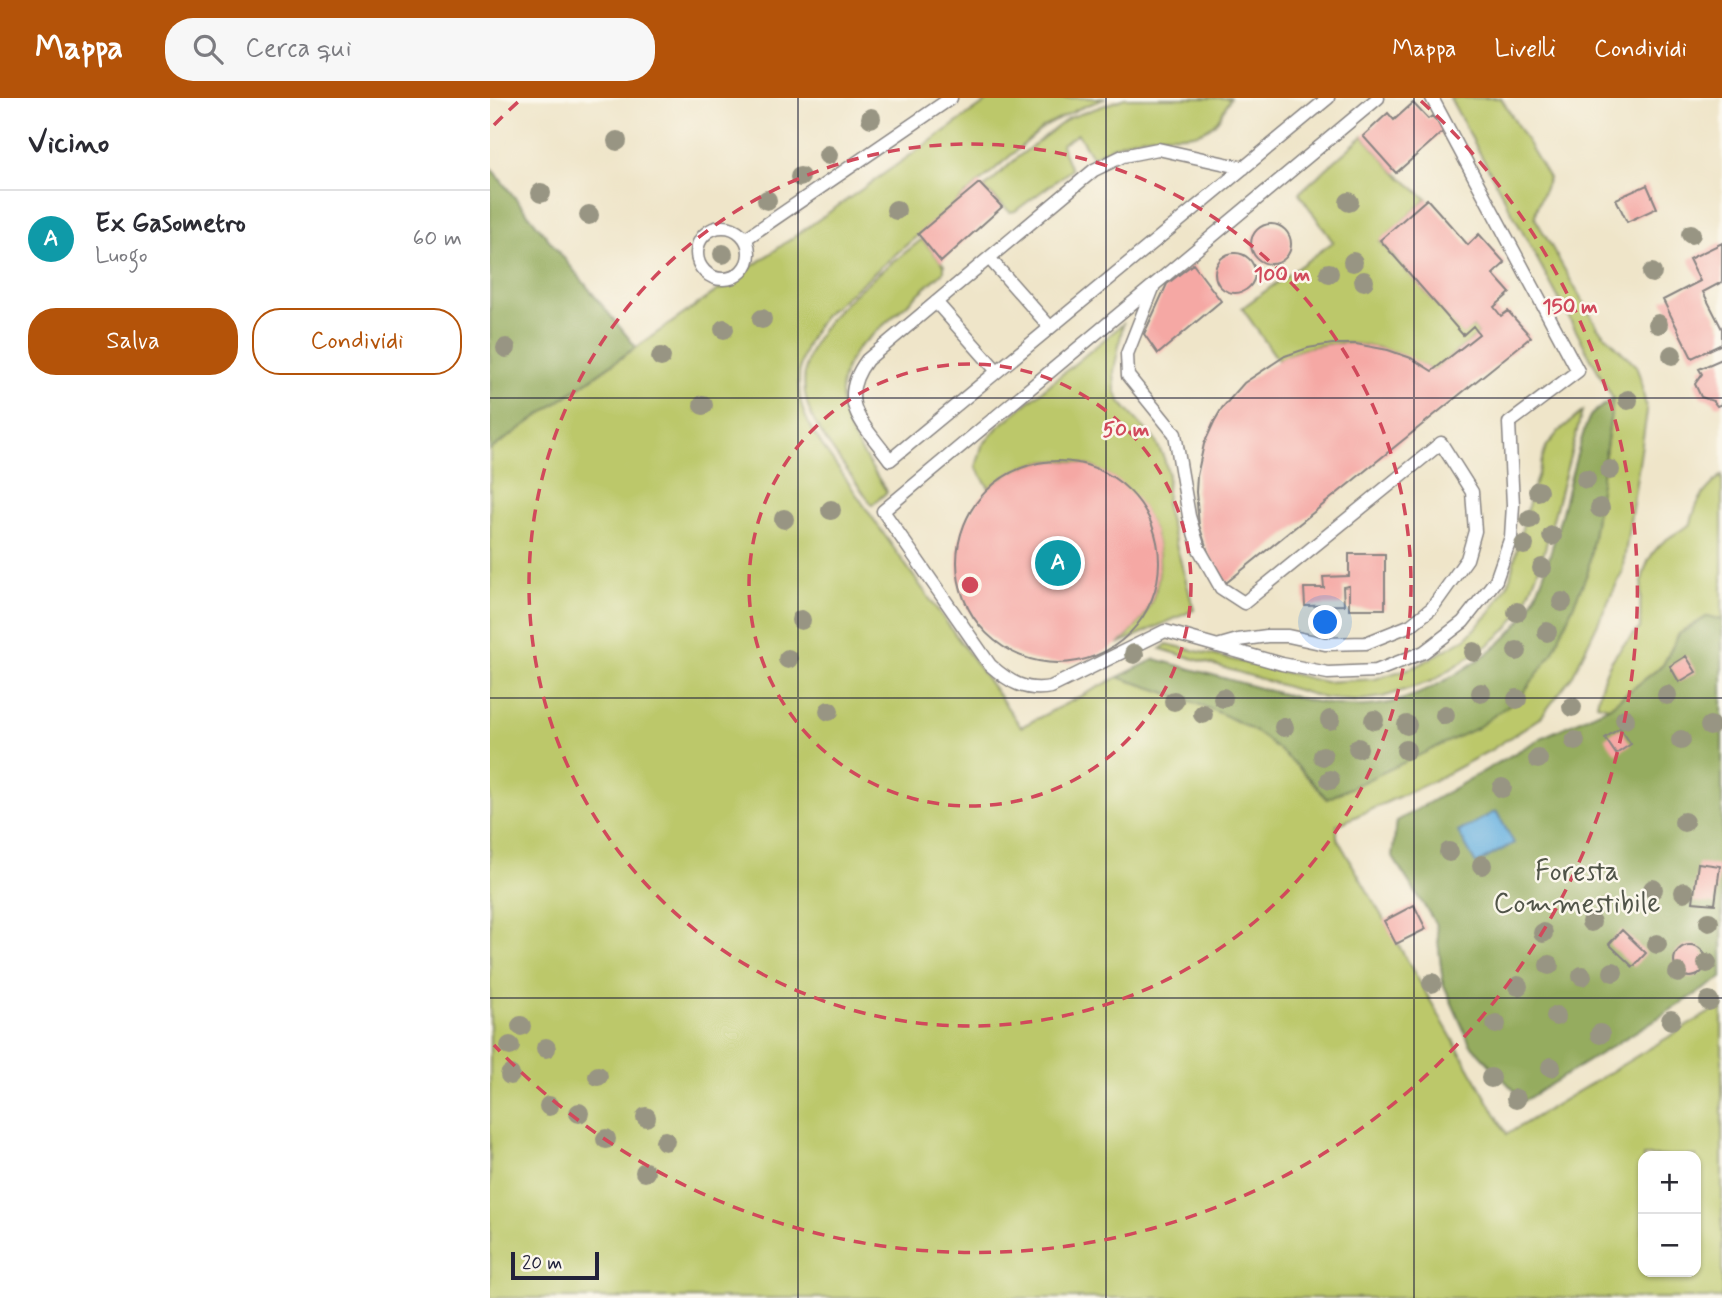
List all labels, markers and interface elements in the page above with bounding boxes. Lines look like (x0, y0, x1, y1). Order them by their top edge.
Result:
search box (165, 18, 655, 81)
text: Mappa (35, 27, 123, 71)
icon: search (189, 30, 227, 68)
text: Cerca qui (245, 32, 352, 66)
text: Mappa (1392, 34, 1456, 65)
text: Livelli (1494, 34, 1556, 65)
text: Condividi (1594, 34, 1687, 65)
text: Vicino (28, 124, 109, 163)
text: Ex Gasometro (95, 207, 246, 241)
text: A (43, 224, 59, 254)
text: 60 m (413, 224, 462, 254)
text: Luogo (95, 241, 148, 271)
text: 100 m (1254, 261, 1310, 289)
text: 150 m (1542, 293, 1598, 321)
button: Salva (28, 308, 238, 375)
button: Condividi (252, 308, 462, 375)
text: 50 m (1103, 416, 1150, 444)
pin: A (1035, 537, 1081, 589)
centre of rings (958, 573, 982, 597)
your location (1308, 605, 1342, 639)
park label: Foresta Commestibile (1494, 854, 1661, 923)
map controls (1638, 1151, 1701, 1277)
button: + (1638, 1151, 1701, 1214)
button: − (1638, 1214, 1701, 1277)
scale bar (511, 1249, 598, 1281)
text: 20 m (522, 1251, 562, 1276)

